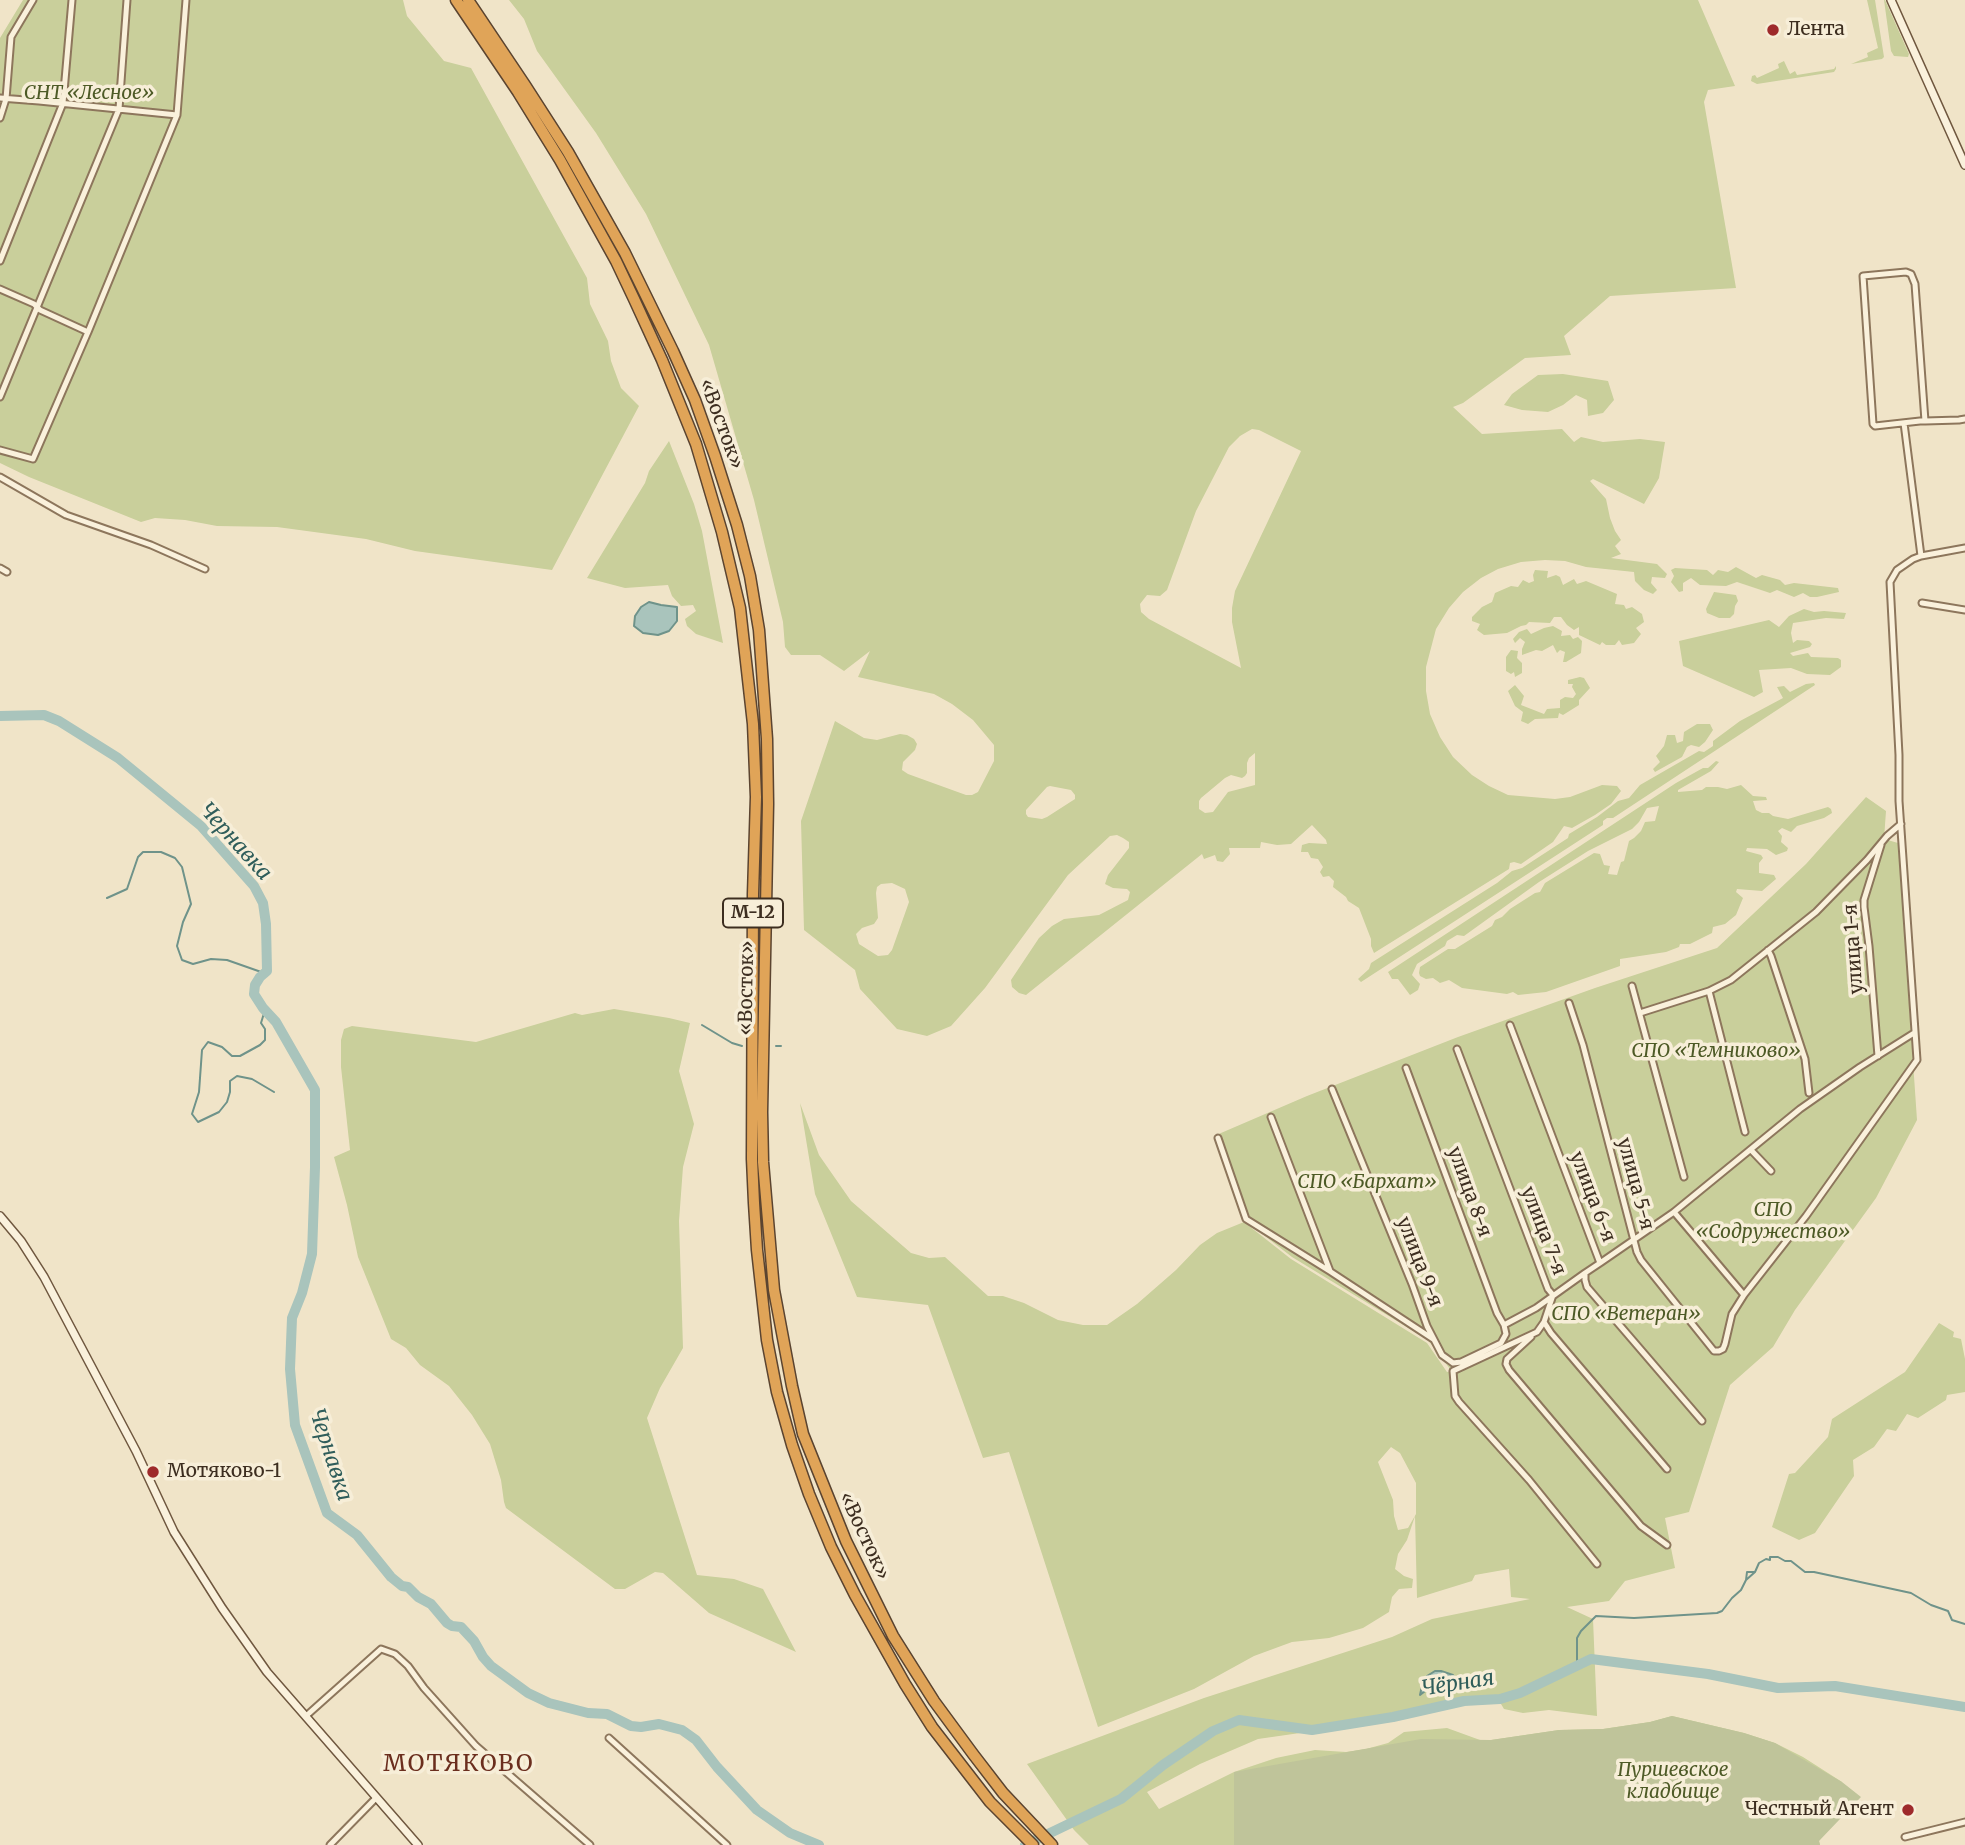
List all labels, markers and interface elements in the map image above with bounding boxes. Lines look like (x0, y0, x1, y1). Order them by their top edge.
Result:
place label: Лента (1787, 19, 1845, 41)
marker: Лента (1765, 22, 1781, 38)
park label: СНТ «Лесное» (24, 83, 154, 105)
street label: «Восток» (694, 376, 748, 472)
water label: Чернавка (194, 798, 276, 886)
road number: М-12 (723, 898, 783, 928)
street label: улица 1-я (1839, 903, 1869, 995)
street label: «Восток» (735, 941, 759, 1035)
park label: СПО «Темниково» (1631, 1041, 1801, 1063)
street label: улица 5-я (1612, 1135, 1658, 1233)
street label: улица 8-я (1442, 1144, 1496, 1240)
street label: улица 6-я (1564, 1149, 1620, 1245)
park label: СПО «Бархат» (1297, 1172, 1437, 1194)
street label: улица 7-я (1516, 1184, 1570, 1278)
park label: СПО «Содружество» (1696, 1200, 1850, 1244)
street label: улица 9-я (1391, 1214, 1447, 1310)
park label: СПО «Ветеран» (1551, 1304, 1701, 1326)
water label: Чернавка (303, 1406, 357, 1504)
place label: Мотяково-1 (167, 1461, 281, 1483)
marker: Мотяково-1 (145, 1464, 161, 1480)
street label: «Восток» (834, 1488, 894, 1584)
water label: Чёрная (1420, 1666, 1496, 1702)
district label: МОТЯКОВО (384, 1750, 534, 1778)
park label: Пуршевское кладбище (1617, 1760, 1729, 1804)
place label: Честный Агент (1745, 1799, 1894, 1821)
marker: Честный Агент (1900, 1802, 1916, 1818)

